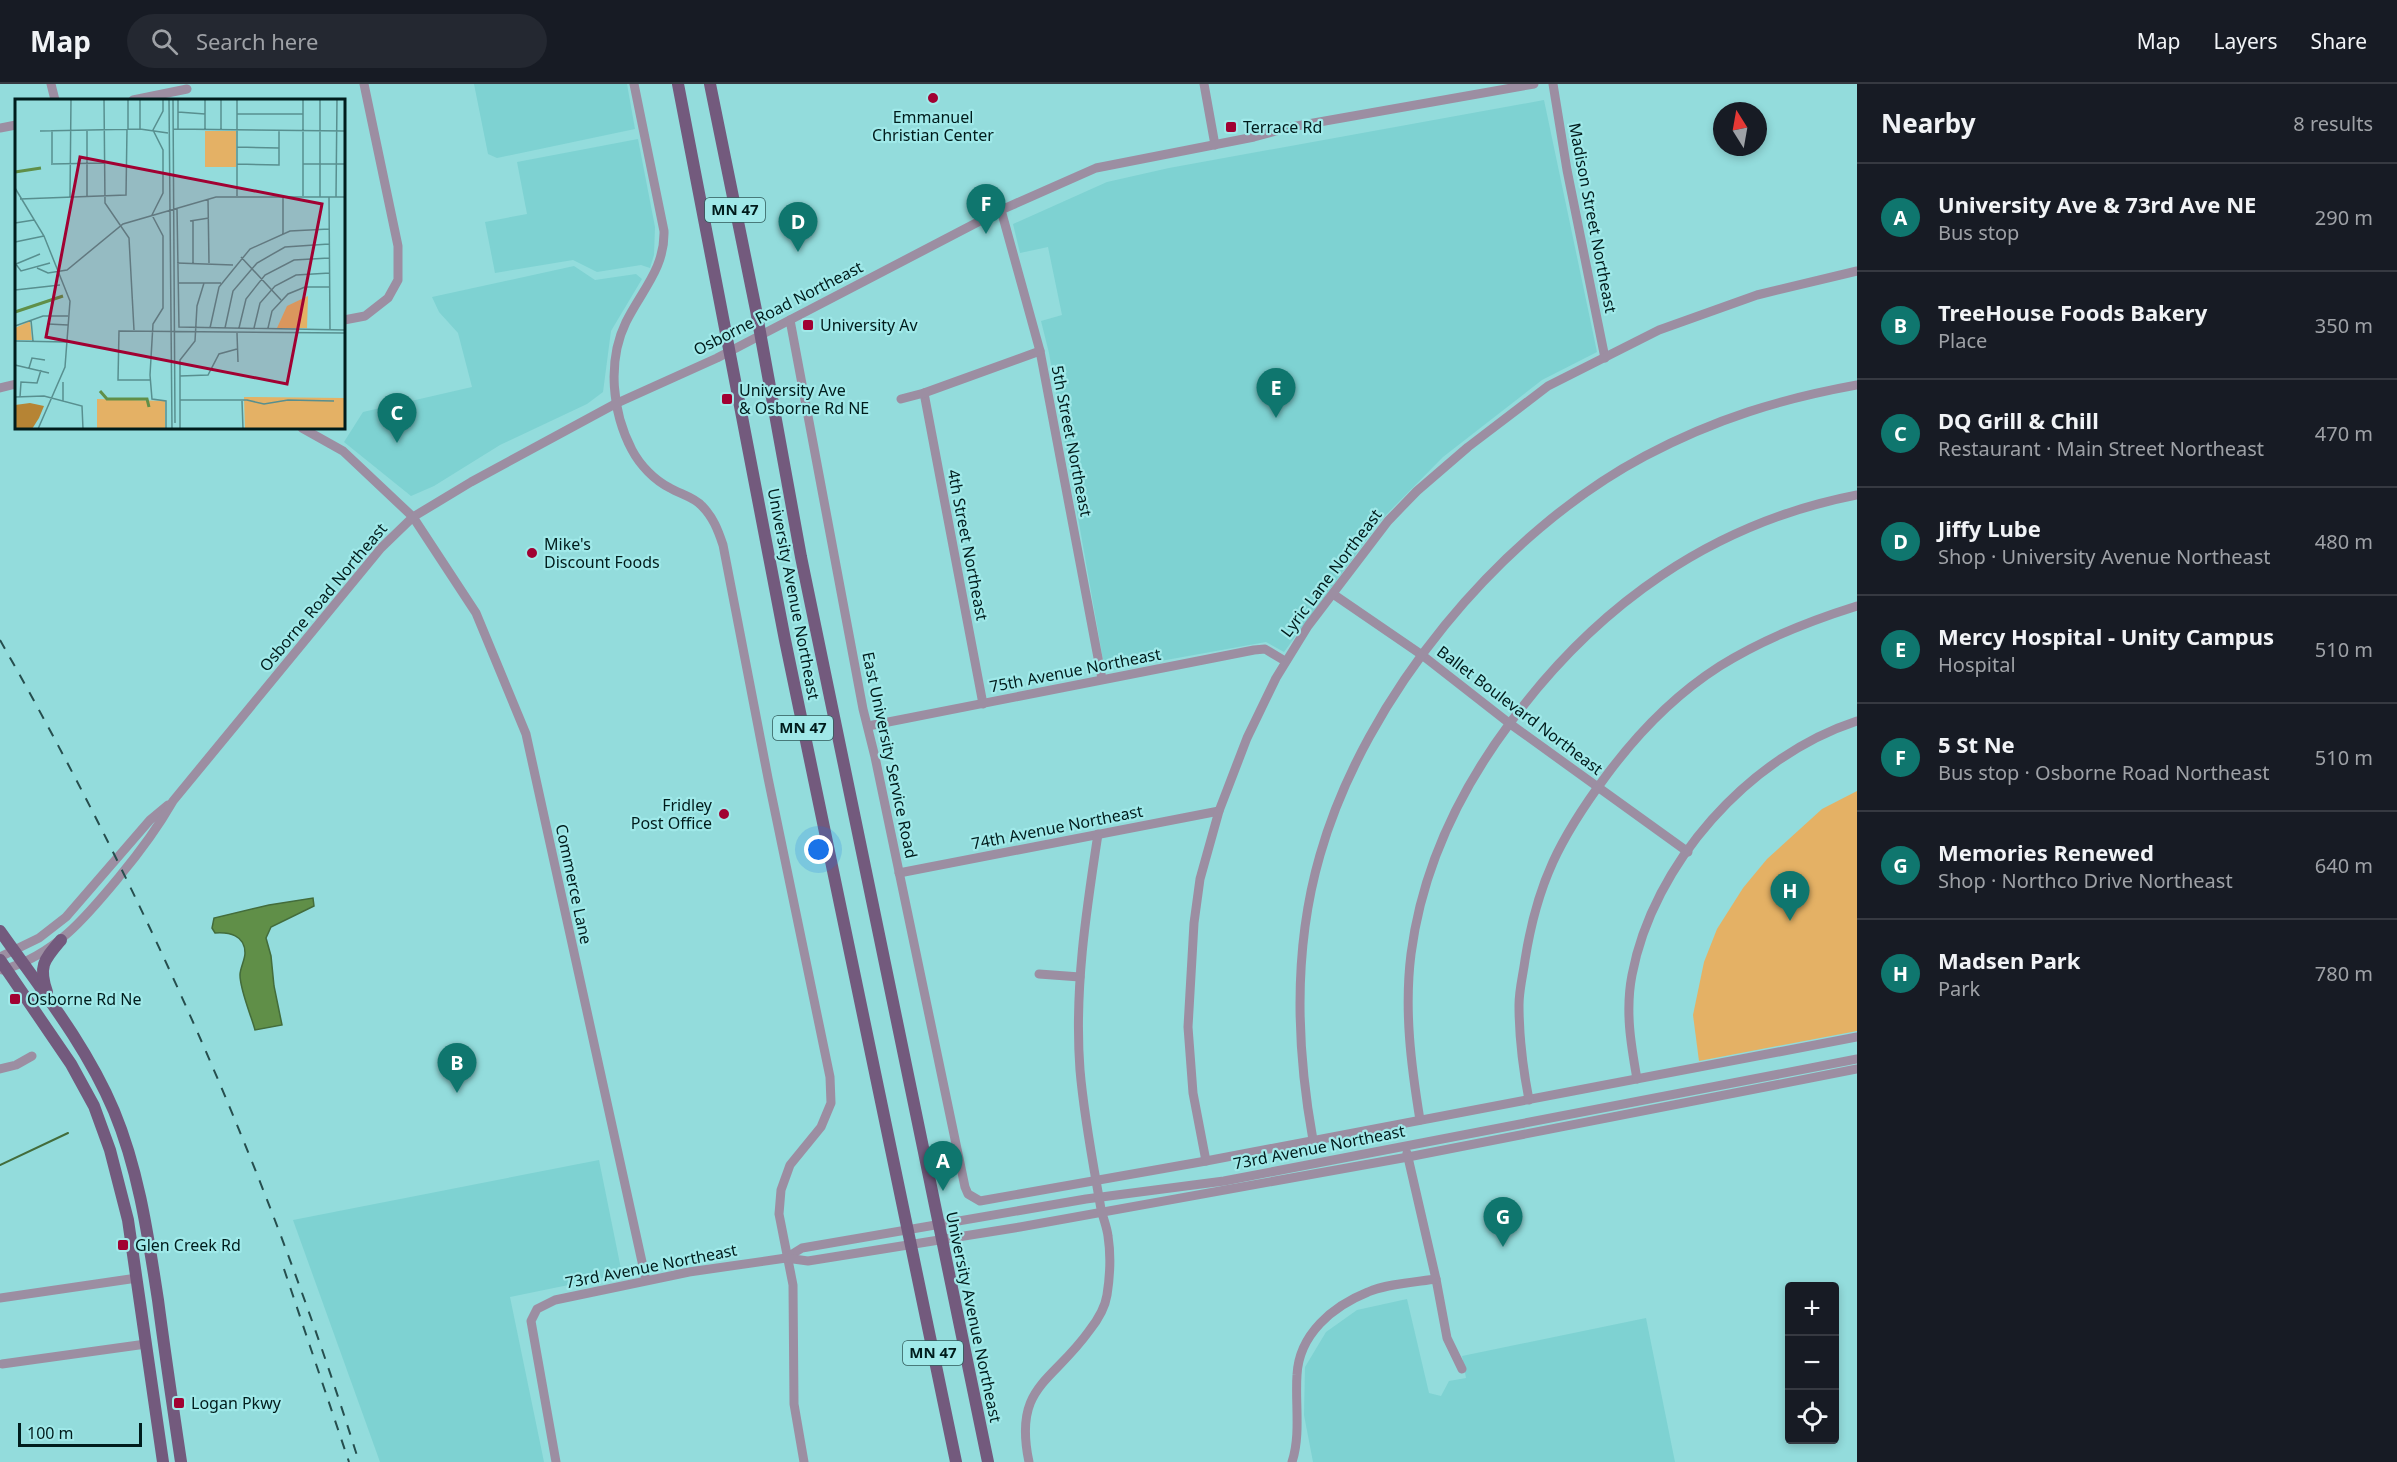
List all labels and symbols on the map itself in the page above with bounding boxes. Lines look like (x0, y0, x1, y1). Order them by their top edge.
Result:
marker: Emmanuel Christian Center (926, 91, 940, 105)
inset map (15, 99, 345, 429)
north arrow (1713, 102, 1767, 156)
place label: Emmanuel Christian Center (872, 106, 994, 146)
place label: Terrace Rd (1243, 116, 1322, 138)
marker: Terrace Rd (1224, 120, 1238, 134)
street label: Madison Street Northeast (1564, 121, 1622, 315)
pin: F (966, 184, 1006, 234)
road number: MN 47 (705, 198, 765, 222)
pin: D (778, 202, 818, 252)
street label: Osborne Road Northeast (689, 256, 867, 360)
place label: University Av (820, 314, 919, 336)
marker: University Av (801, 318, 815, 332)
street label: 5th Street Northeast (1047, 364, 1097, 519)
pin: E (1256, 368, 1296, 418)
place label: University Ave & Osborne Rd NE (739, 379, 869, 419)
marker: University Ave & Osborne Rd NE (720, 392, 734, 406)
pin: C (378, 394, 416, 443)
street label: 4th Street Northeast (943, 468, 993, 623)
street label: University Avenue Northeast (763, 486, 825, 702)
street label: Lyric Lane Northeast (1276, 504, 1387, 642)
street label: Osborne Road Northeast (254, 518, 392, 676)
place label: Mike's Discount Foods (544, 533, 660, 573)
marker: Mike's Discount Foods (525, 546, 539, 560)
street label: Ballet Boulevard Northeast (1433, 640, 1608, 780)
street label: 75th Avenue Northeast (987, 643, 1163, 697)
street label: East University Service Road (857, 650, 923, 860)
road number: MN 47 (773, 716, 833, 740)
place label: Fridley Post Office (631, 794, 713, 834)
street label: 74th Avenue Northeast (969, 800, 1145, 854)
marker: Fridley Post Office (717, 807, 731, 821)
street label: Commerce Lane (551, 822, 597, 946)
your location (804, 835, 833, 864)
pin: H (1770, 872, 1810, 921)
place label: Osborne Rd Ne (27, 988, 142, 1010)
marker: Osborne Rd Ne (8, 992, 22, 1006)
pin: B (438, 1044, 476, 1093)
street label: 73rd Avenue Northeast (1231, 1120, 1407, 1174)
pin: A (924, 1142, 962, 1191)
pin: G (1484, 1198, 1522, 1247)
street label: University Avenue Northeast (941, 1209, 1007, 1425)
place label: Glen Creek Rd (135, 1234, 241, 1256)
marker: Glen Creek Rd (116, 1238, 130, 1252)
street label: 73rd Avenue Northeast (563, 1239, 739, 1293)
road number: MN 47 (903, 1341, 963, 1365)
place label: Logan Pkwy (191, 1392, 282, 1414)
marker: Logan Pkwy (172, 1396, 186, 1410)
scale bar (18, 1420, 142, 1448)

